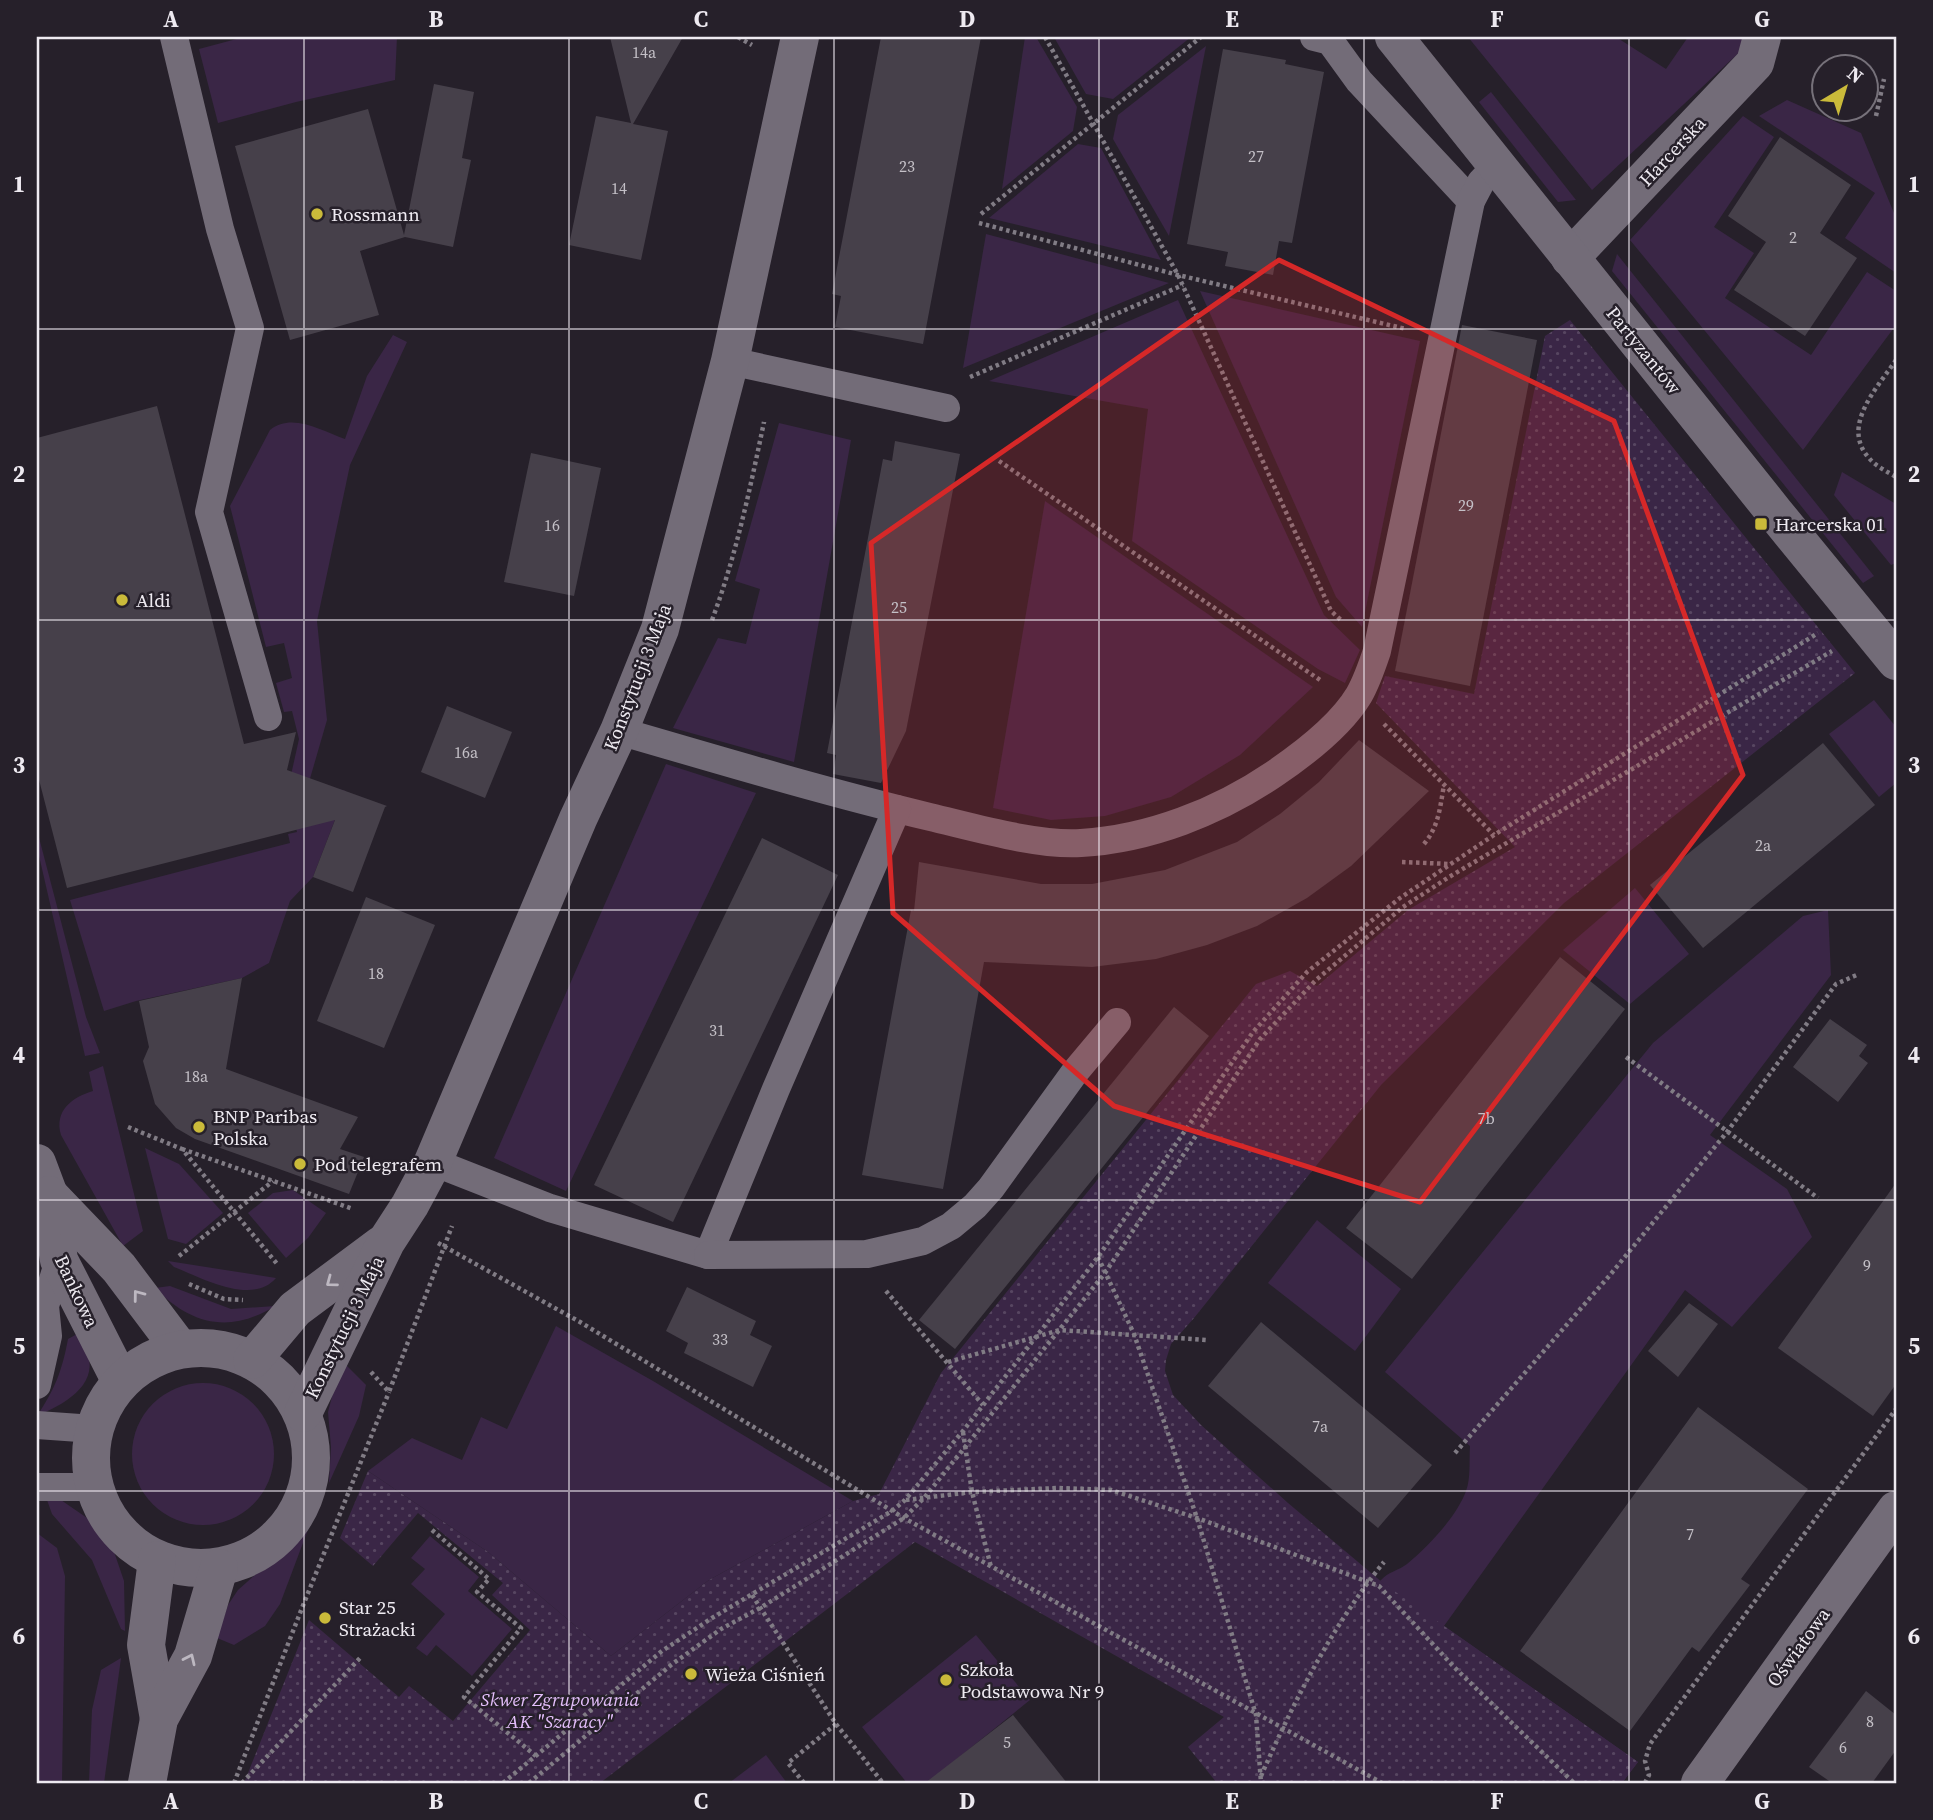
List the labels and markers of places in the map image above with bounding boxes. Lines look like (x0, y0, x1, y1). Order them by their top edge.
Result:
place label: Rossmann (331, 201, 420, 227)
marker: Rossmann (309, 206, 325, 222)
place label: Harcerska 01 (1775, 511, 1885, 537)
marker: Harcerska 01 (1753, 516, 1769, 532)
place label: Aldi (136, 587, 171, 613)
marker: Aldi (114, 592, 130, 608)
place label: BNP Paribas Polska (213, 1103, 317, 1151)
marker: BNP Paribas Polska (191, 1119, 207, 1135)
place label: Pod telegrafem (314, 1151, 442, 1177)
marker: Pod telegrafem (292, 1156, 308, 1172)
place label: Star 25 Strażacki (339, 1594, 416, 1642)
marker: Star 25 Strażacki (317, 1610, 333, 1626)
place label: Szkoła Podstawowa Nr 9 (960, 1656, 1104, 1704)
place label: Wieża Ciśnień (705, 1661, 825, 1687)
marker: Wieża Ciśnień (683, 1666, 699, 1682)
marker: Szkoła Podstawowa Nr 9 (938, 1672, 954, 1688)

